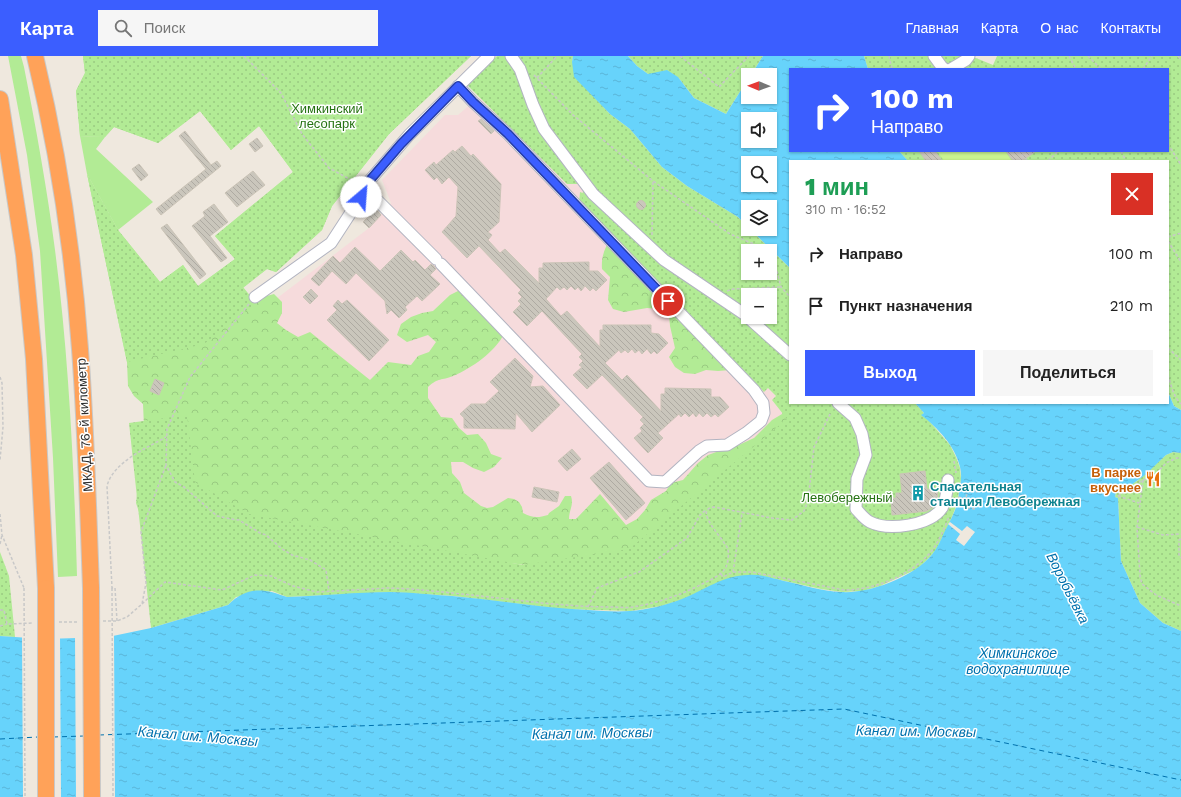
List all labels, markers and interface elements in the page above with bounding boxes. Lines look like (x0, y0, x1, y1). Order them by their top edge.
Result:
search box (98, 10, 378, 46)
text: Карта (20, 17, 74, 40)
icon: search (112, 17, 134, 39)
text: Поиск (144, 19, 185, 37)
text: Главная (906, 20, 959, 36)
text: Карта (981, 20, 1018, 36)
text: О нас (1040, 20, 1079, 36)
text: Контакты (1101, 20, 1161, 36)
north arrow (741, 68, 777, 104)
map controls (741, 68, 777, 324)
text: 100 m (871, 82, 954, 115)
icon: right (805, 84, 857, 136)
park label: Химкинский лесопарк (291, 101, 363, 131)
button: sound (741, 112, 777, 148)
text: Направо (871, 116, 943, 137)
button: search (741, 156, 777, 192)
text: 1 мин (805, 173, 869, 201)
button: close (1111, 173, 1153, 215)
position arrow (340, 176, 382, 218)
button: layers (741, 200, 777, 236)
text: 310 m · 16:52 (805, 202, 886, 217)
icon: right (805, 243, 827, 265)
button: + (741, 244, 777, 280)
text: Направо (839, 245, 903, 263)
text: 100 m (1109, 245, 1153, 263)
pin (651, 284, 685, 318)
button: − (741, 288, 777, 324)
icon: arrive (657, 290, 679, 312)
icon: arrive (805, 295, 827, 317)
text: Пункт назначения (839, 297, 972, 315)
text: 210 m (1110, 297, 1153, 315)
button: Выход (805, 350, 975, 396)
button: Поделиться (983, 350, 1153, 396)
street label: МКАД, 76-й километр (74, 358, 95, 492)
place label: В парке вкуснее (1090, 465, 1141, 495)
restaurant icon: В парке вкуснее (1144, 470, 1162, 488)
place label: Спасательная станция Левобережная (930, 479, 1080, 509)
building icon: Спасательная станция Левобережная (909, 484, 927, 502)
park label: Левобережный (801, 490, 893, 505)
water label: Воробьёвка (1043, 550, 1093, 626)
water label: Химкинское водохранилище (966, 645, 1070, 677)
water label: Канал им. Москвы (856, 722, 977, 740)
water label: Канал им. Москвы (137, 723, 259, 749)
water label: Канал им. Москвы (532, 724, 653, 742)

